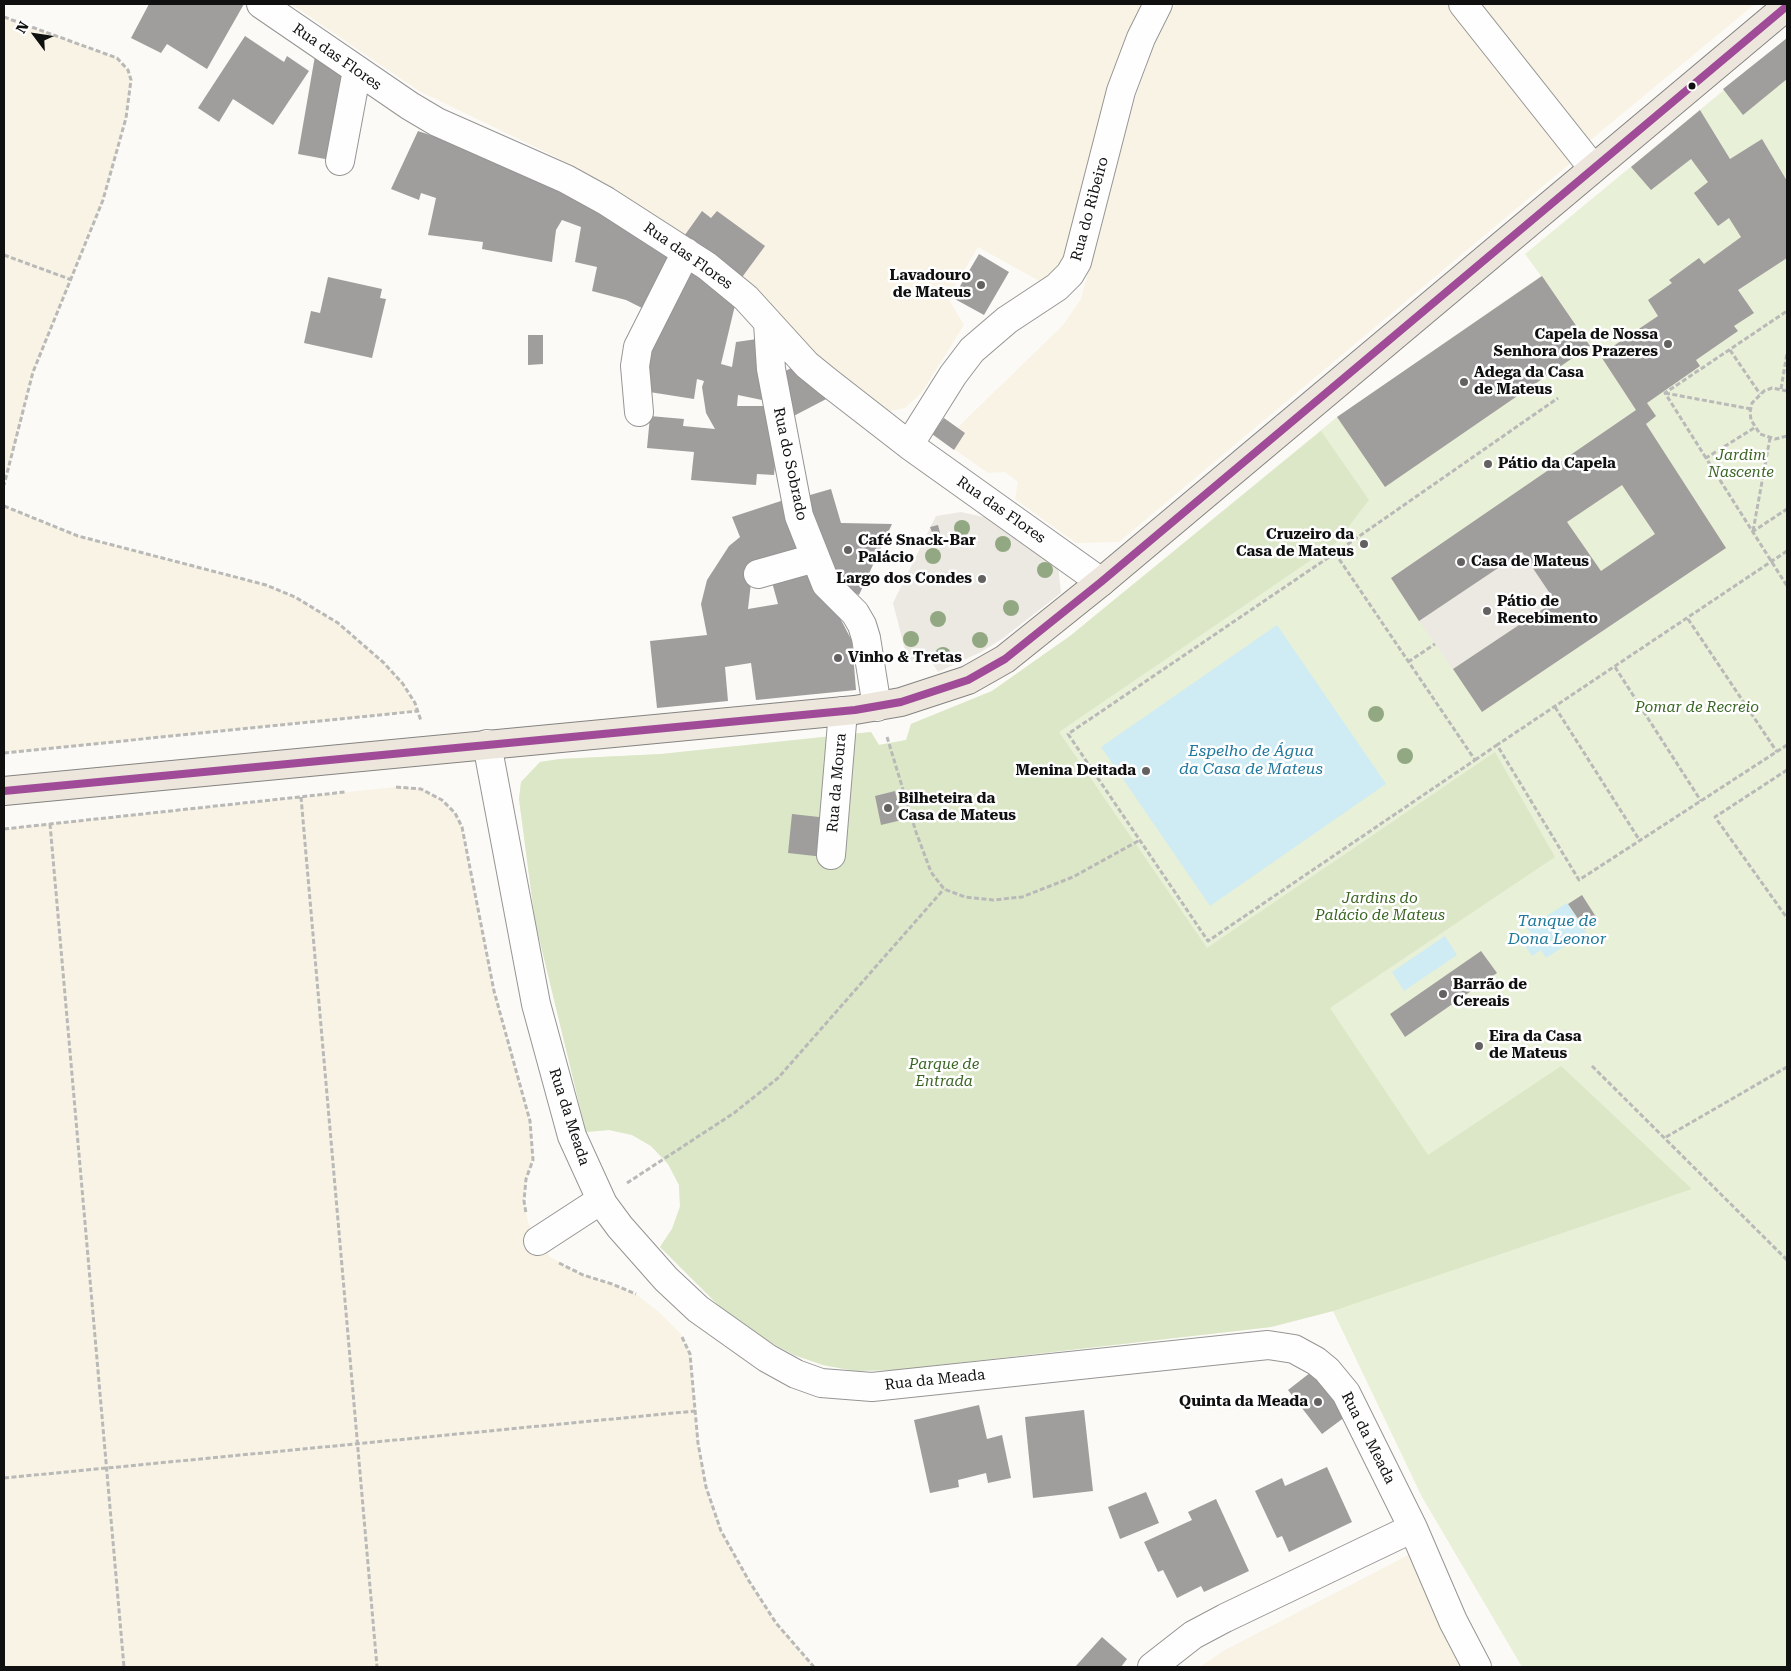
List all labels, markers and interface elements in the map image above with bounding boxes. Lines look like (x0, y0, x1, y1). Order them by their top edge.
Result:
north arrow (10, 10, 60, 60)
text: N (13, 19, 32, 36)
street label: Rua das Flores (289, 20, 385, 94)
unlabelled marker (1687, 81, 1697, 91)
street label: Rua do Ribeiro (1067, 155, 1113, 263)
street label: Rua das Flores (640, 219, 736, 293)
place label: Lavadouro de Mateus (889, 267, 971, 302)
marker: Lavadouro de Mateus (975, 279, 987, 291)
place label: Capela de Nossa Senhora dos Prazeres (1493, 326, 1658, 361)
marker: Capela de Nossa Senhora dos Prazeres (1662, 338, 1674, 350)
place label: Adega da Casa de Mateus (1474, 364, 1584, 399)
marker: Adega da Casa de Mateus (1458, 376, 1470, 388)
street label: Rua do Sobrado (769, 406, 811, 522)
park label: Jardim Nascente (1708, 447, 1774, 482)
place label: Pátio da Capela (1498, 455, 1616, 473)
marker: Pátio da Capela (1482, 458, 1494, 470)
street label: Rua das Flores (953, 473, 1049, 547)
place label: Cruzeiro da Casa de Mateus (1236, 526, 1354, 561)
place label: Café Snack-Bar Palácio (858, 532, 976, 567)
marker: Cruzeiro da Casa de Mateus (1358, 538, 1370, 550)
marker: Café Snack-Bar Palácio (842, 544, 854, 556)
place label: Casa de Mateus (1471, 553, 1589, 571)
marker: Casa de Mateus (1455, 556, 1467, 568)
place label: Largo dos Condes (836, 570, 972, 588)
marker: Largo dos Condes (976, 573, 988, 585)
place label: Pátio de Recebimento (1497, 593, 1598, 628)
marker: Pátio de Recebimento (1481, 605, 1493, 617)
place label: Vinho & Tretas (848, 649, 962, 667)
marker: Vinho & Tretas (832, 652, 844, 664)
park label: Pomar de Recreio (1635, 699, 1759, 717)
street label: Rua da Moura (824, 733, 850, 833)
water label: Espelho de Água da Casa de Mateus (1179, 741, 1323, 779)
place label: Menina Deitada (1016, 762, 1136, 780)
marker: Menina Deitada (1140, 765, 1152, 777)
place label: Bilheteira da Casa de Mateus (898, 790, 1016, 825)
marker: Bilheteira da Casa de Mateus (882, 802, 894, 814)
park label: Jardins do Palácio de Mateus (1315, 890, 1445, 925)
water label: Tanque de Dona Leonor (1508, 911, 1606, 949)
place label: Barrão de Cereais (1453, 976, 1527, 1011)
marker: Barrão de Cereais (1437, 988, 1449, 1000)
place label: Eira da Casa de Mateus (1489, 1028, 1582, 1063)
marker: Eira da Casa de Mateus (1473, 1040, 1485, 1052)
park label: Parque de Entrada (909, 1056, 979, 1091)
street label: Rua da Meada (545, 1066, 593, 1168)
street label: Rua da Meada (884, 1366, 986, 1394)
street label: Rua da Meada (1337, 1389, 1399, 1487)
place label: Quinta da Meada (1179, 1393, 1308, 1411)
marker: Quinta da Meada (1312, 1396, 1324, 1408)

